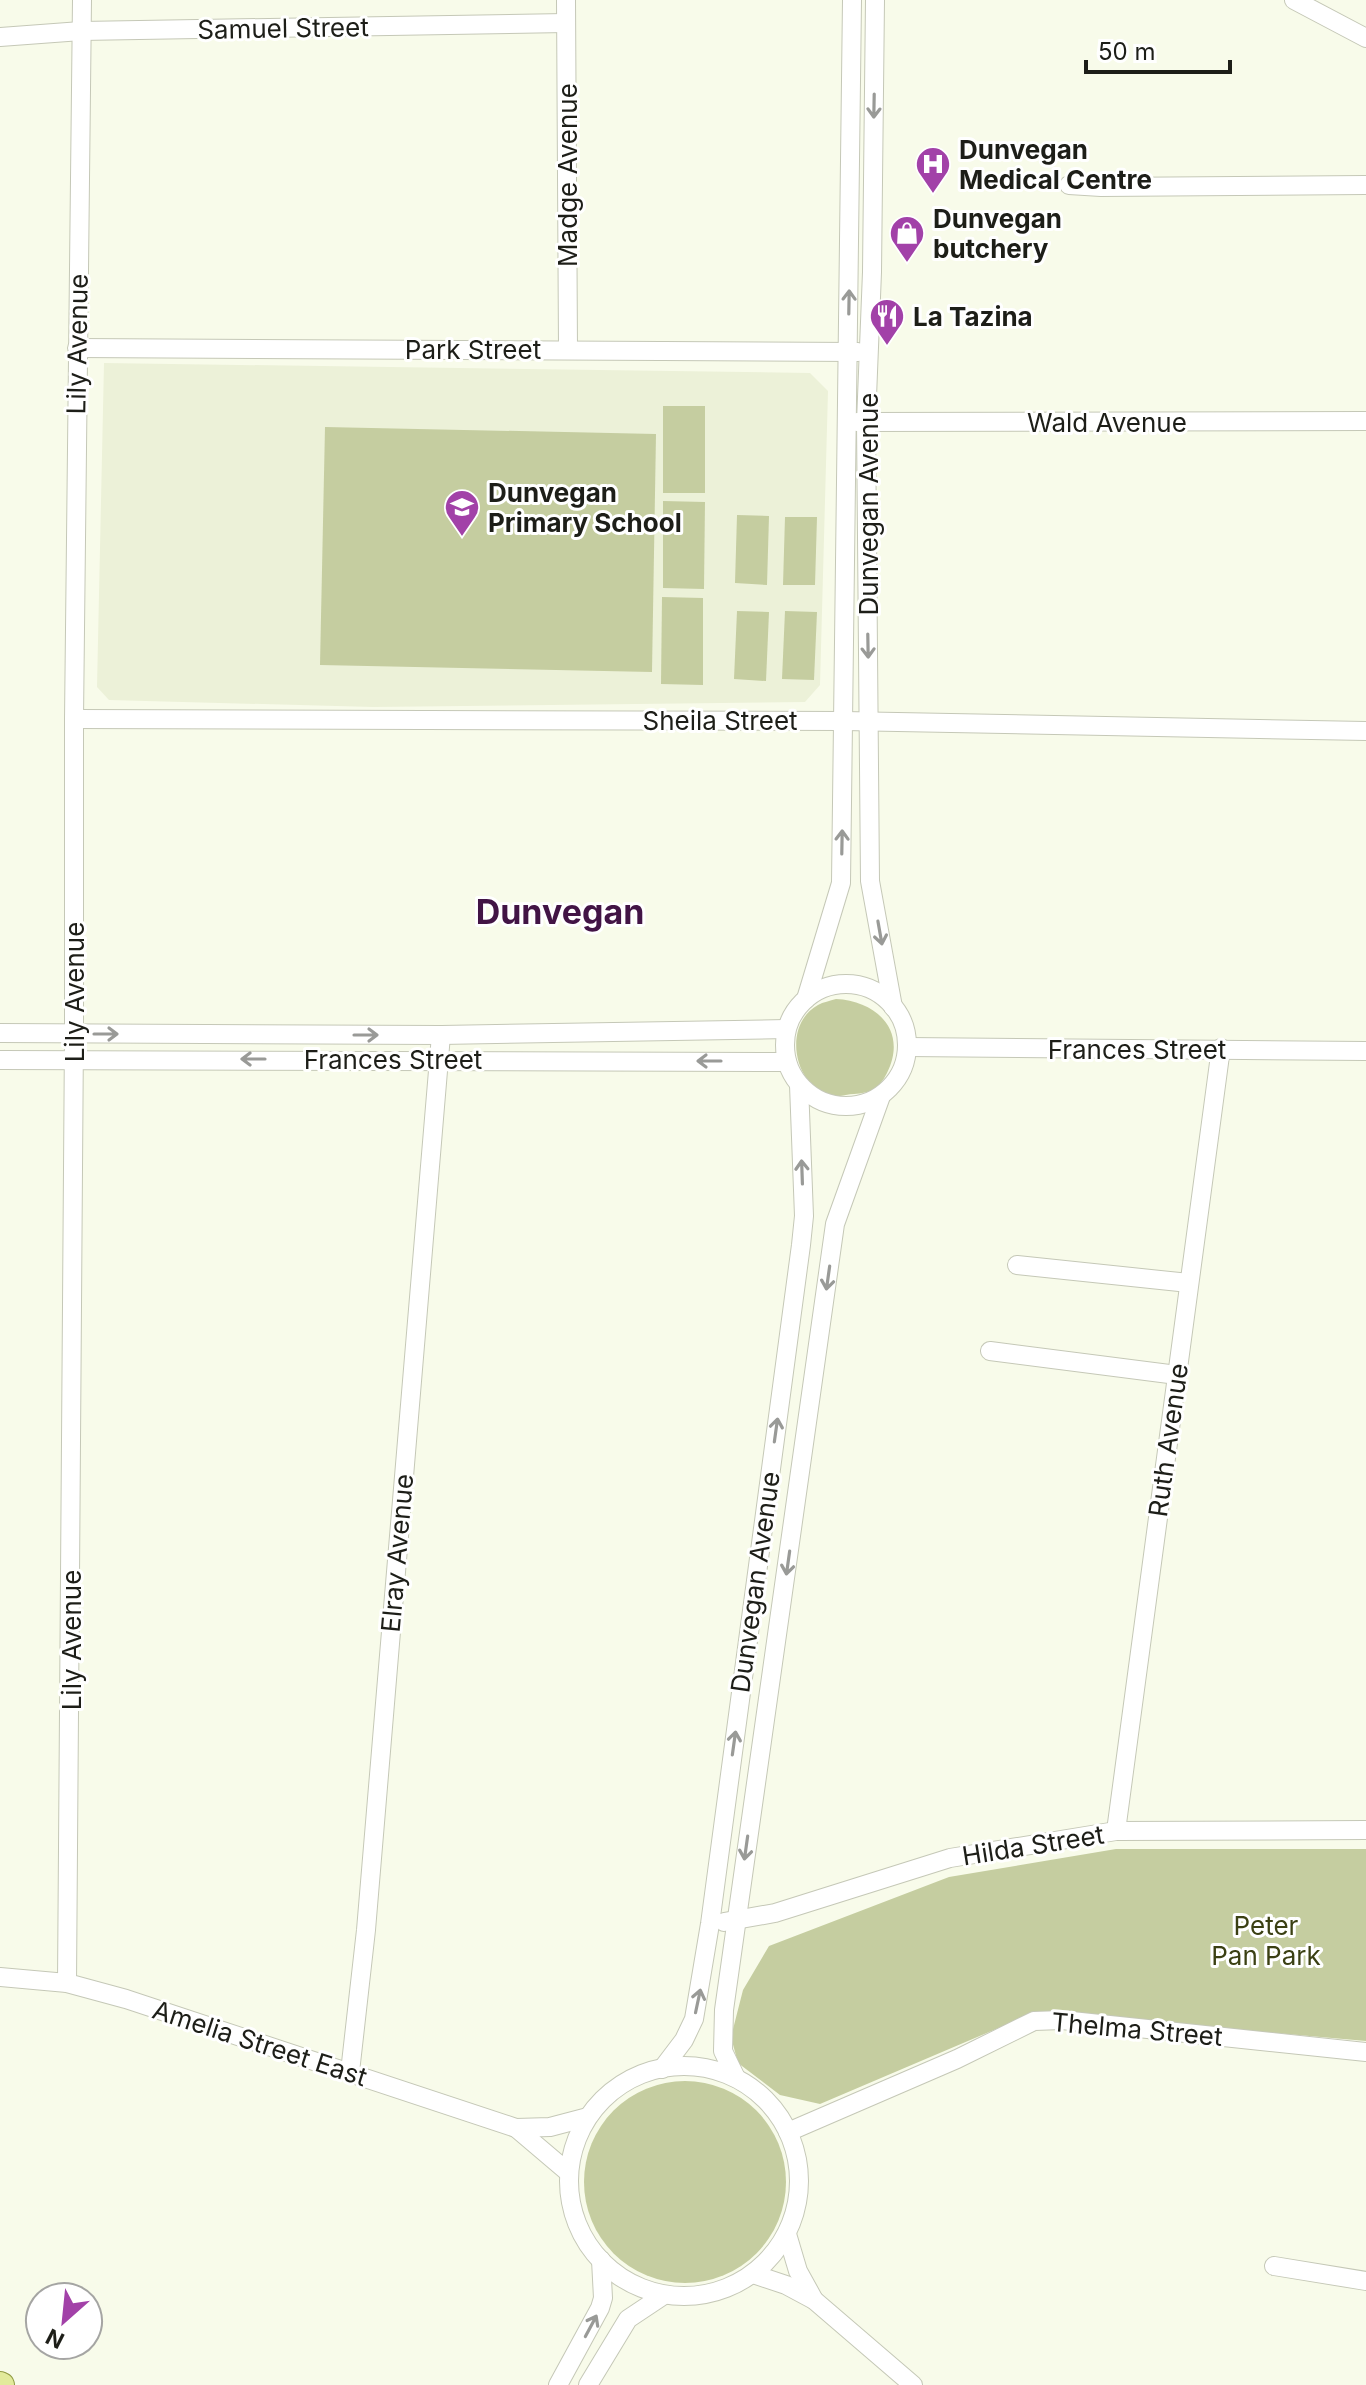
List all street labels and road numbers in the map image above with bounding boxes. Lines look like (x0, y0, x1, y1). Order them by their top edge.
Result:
street label: Samuel Street (197, 11, 369, 45)
street label: Madge Avenue (552, 83, 583, 267)
street label: Lily Avenue (60, 273, 94, 415)
street label: Park Street (405, 334, 541, 365)
street label: Dunvegan Avenue (853, 393, 884, 615)
street label: Wald Avenue (1027, 407, 1187, 438)
street label: Sheila Street (642, 705, 798, 736)
street label: Lily Avenue (59, 922, 90, 1062)
street label: Frances Street (1048, 1034, 1226, 1065)
street label: Frances Street (304, 1044, 482, 1075)
street label: Ruth Avenue (1142, 1361, 1194, 1519)
street label: Dunvegan Avenue (724, 1469, 786, 1695)
street label: Elray Avenue (375, 1472, 419, 1634)
street label: Lily Avenue (56, 1570, 87, 1710)
street label: Hilda Street (960, 1818, 1106, 1872)
street label: Amelia Street East (149, 1994, 371, 2092)
street label: Thelma Street (1050, 2006, 1224, 2052)

